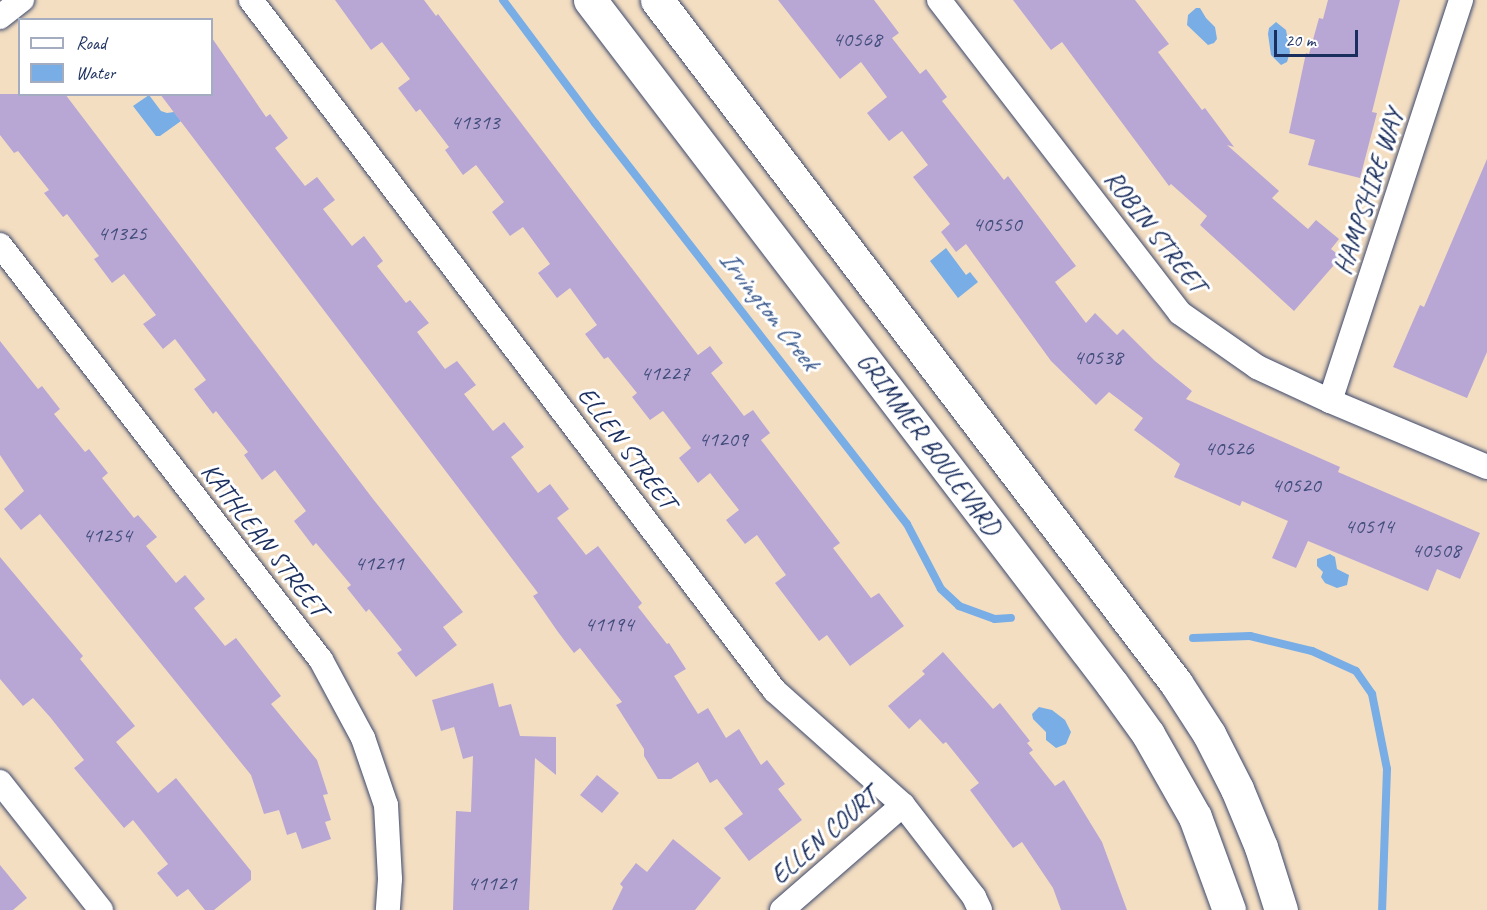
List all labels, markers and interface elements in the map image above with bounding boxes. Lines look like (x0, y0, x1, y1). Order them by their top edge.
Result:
legend (18, 18, 213, 96)
scale bar (1277, 18, 1361, 56)
house number: 40568 (832, 27, 882, 53)
text: 20 m (1285, 29, 1316, 51)
text: Road (76, 32, 106, 54)
text: Water (76, 62, 115, 84)
street label: HAMPSHIRE WAY (1328, 105, 1410, 279)
house number: 41313 (450, 110, 500, 136)
street label: ROBIN STREET (1097, 164, 1213, 300)
house number: 40550 (972, 212, 1022, 238)
house number: 41325 (97, 221, 147, 247)
water label: Irvington Creek (712, 244, 826, 376)
house number: 40538 (1073, 345, 1123, 371)
street label: GRIMMER BOULEVARD (850, 346, 1008, 542)
house number: 41227 (640, 361, 690, 387)
street label: ELLEN STREET (571, 380, 683, 516)
house number: 41209 (698, 427, 748, 453)
house number: 40526 (1204, 436, 1254, 462)
street label: KATHLEAN STREET (194, 457, 334, 623)
house number: 40520 (1271, 473, 1321, 499)
house number: 40514 (1344, 514, 1394, 540)
house number: 41254 (82, 523, 132, 549)
house number: 40508 (1411, 538, 1461, 564)
house number: 41211 (354, 551, 404, 577)
house number: 41194 (584, 612, 634, 638)
street label: ELLEN COURT (764, 781, 884, 891)
house number: 41121 (467, 871, 517, 897)

